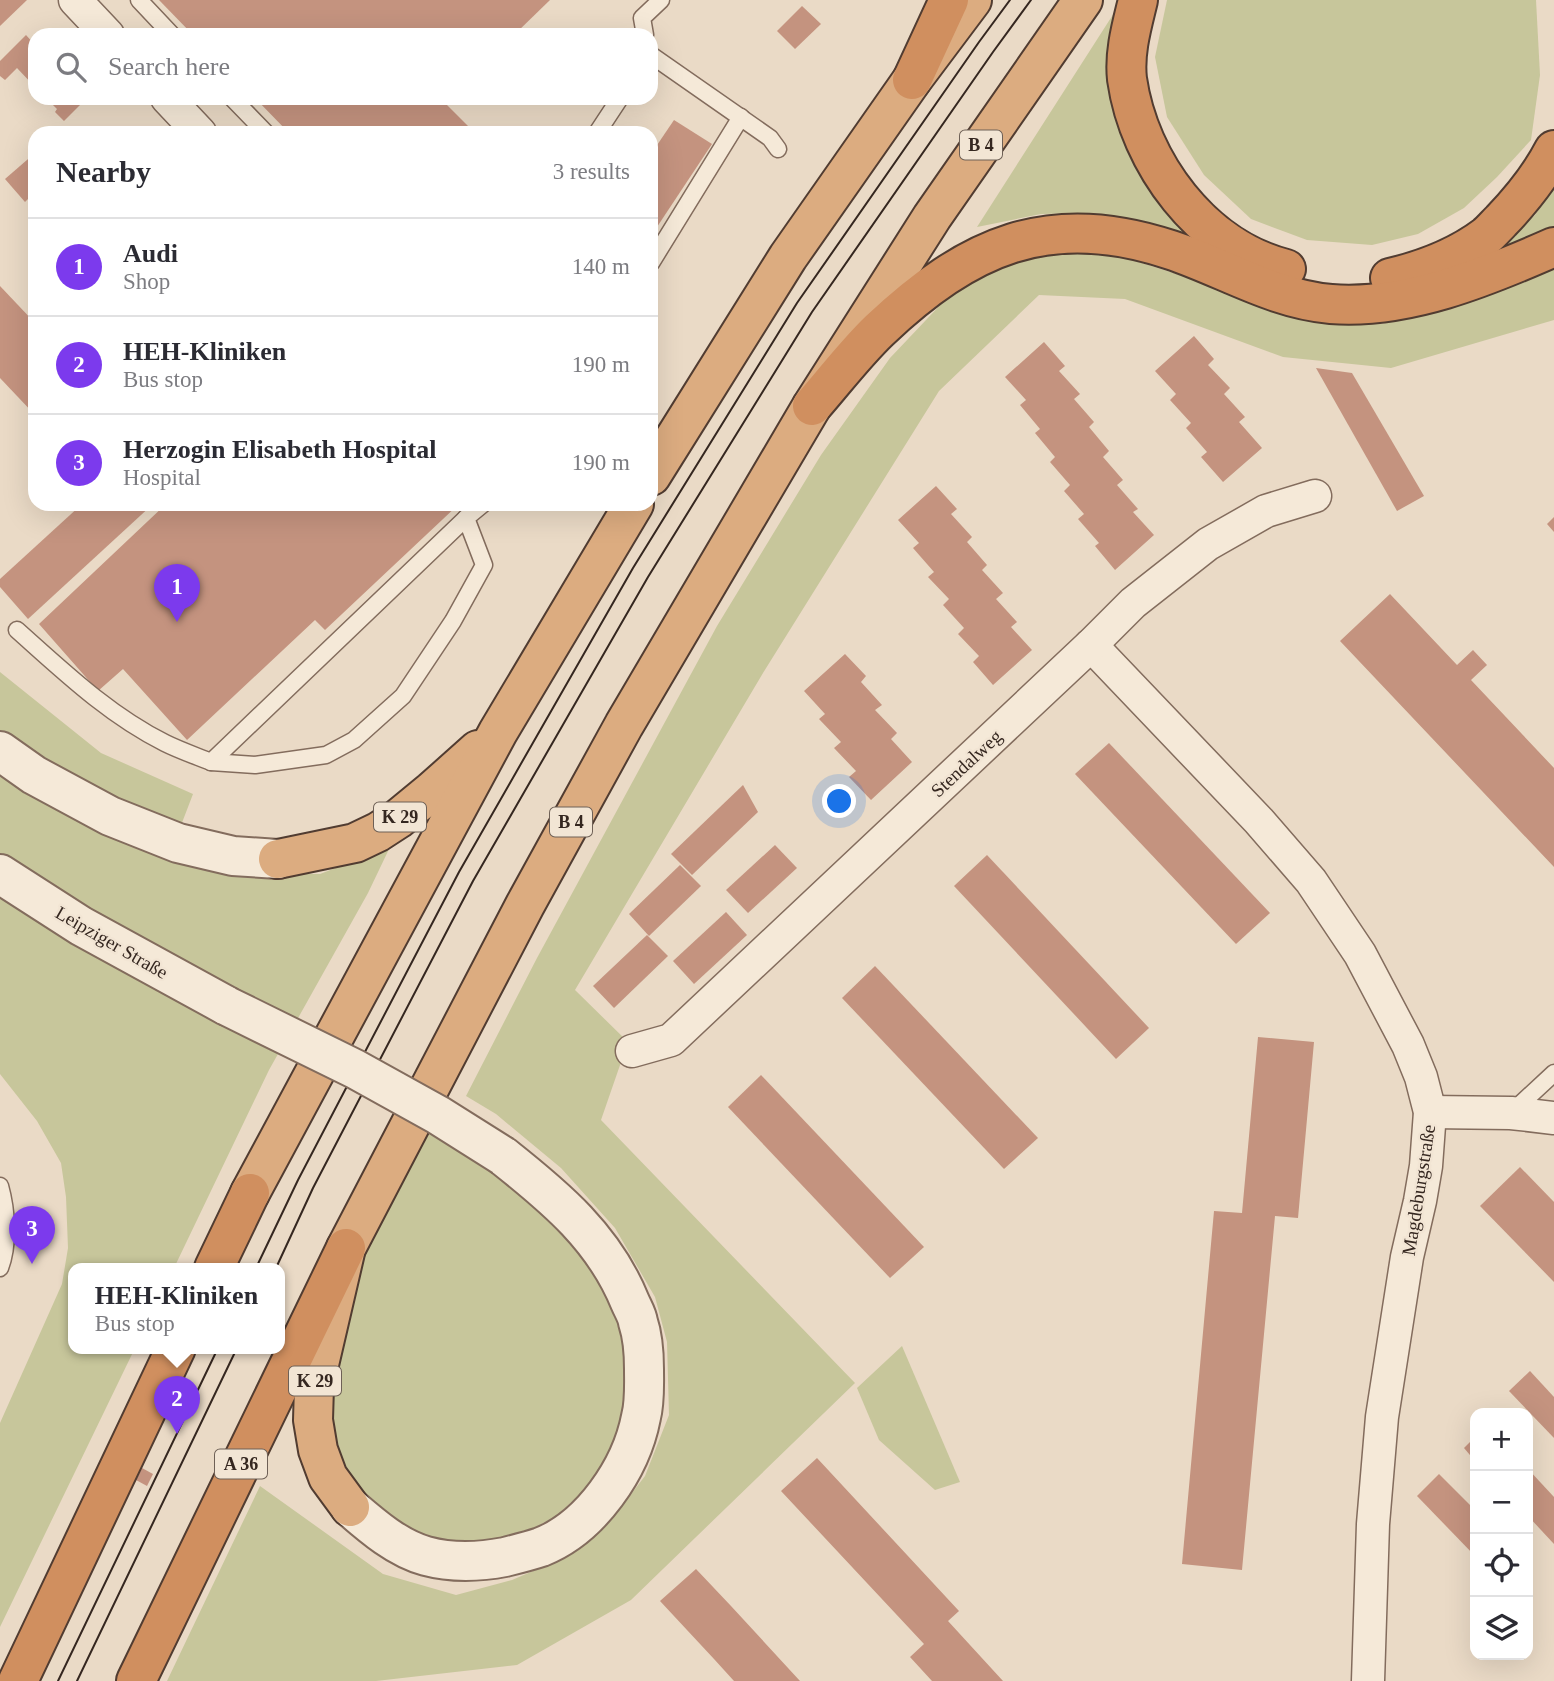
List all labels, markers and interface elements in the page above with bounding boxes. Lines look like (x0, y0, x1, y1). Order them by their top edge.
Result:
search box (28, 28, 658, 105)
icon: search (52, 48, 90, 86)
text: Search here (108, 52, 230, 81)
road number: B 4 (960, 130, 1002, 160)
text: Nearby (56, 155, 151, 188)
text: 3 results (553, 159, 630, 184)
text: Audi (123, 239, 178, 268)
text: 1 (73, 254, 85, 279)
text: 140 m (572, 254, 630, 279)
text: Shop (123, 269, 170, 294)
text: HEH-Kliniken (123, 337, 286, 366)
text: 2 (73, 352, 85, 377)
text: 190 m (572, 352, 630, 377)
text: Bus stop (123, 367, 203, 392)
text: Herzogin Elisabeth Hospital (123, 435, 436, 464)
text: 3 (73, 450, 85, 475)
text: 190 m (572, 450, 630, 475)
text: Hospital (123, 465, 201, 490)
pin: 1 (154, 564, 200, 622)
street label: Stendalweg (927, 725, 1006, 801)
your location (822, 784, 856, 818)
road number: K 29 (374, 802, 426, 832)
road number: B 4 (550, 808, 592, 836)
street label: Leipziger Straße (52, 902, 172, 983)
street label: Magdeburgstraße (1398, 1123, 1439, 1257)
pin: 3 (9, 1206, 55, 1264)
popup (68, 1263, 285, 1354)
text: HEH-Kliniken (95, 1281, 258, 1310)
text: Bus stop (95, 1311, 175, 1336)
road number: K 29 (289, 1366, 341, 1396)
pin: 2 (154, 1376, 200, 1434)
map controls (1470, 1408, 1533, 1660)
button: + (1470, 1408, 1533, 1471)
road number: A 36 (215, 1450, 267, 1478)
button: − (1470, 1471, 1533, 1534)
button: locate (1470, 1534, 1533, 1597)
button: layers (1470, 1597, 1533, 1660)

